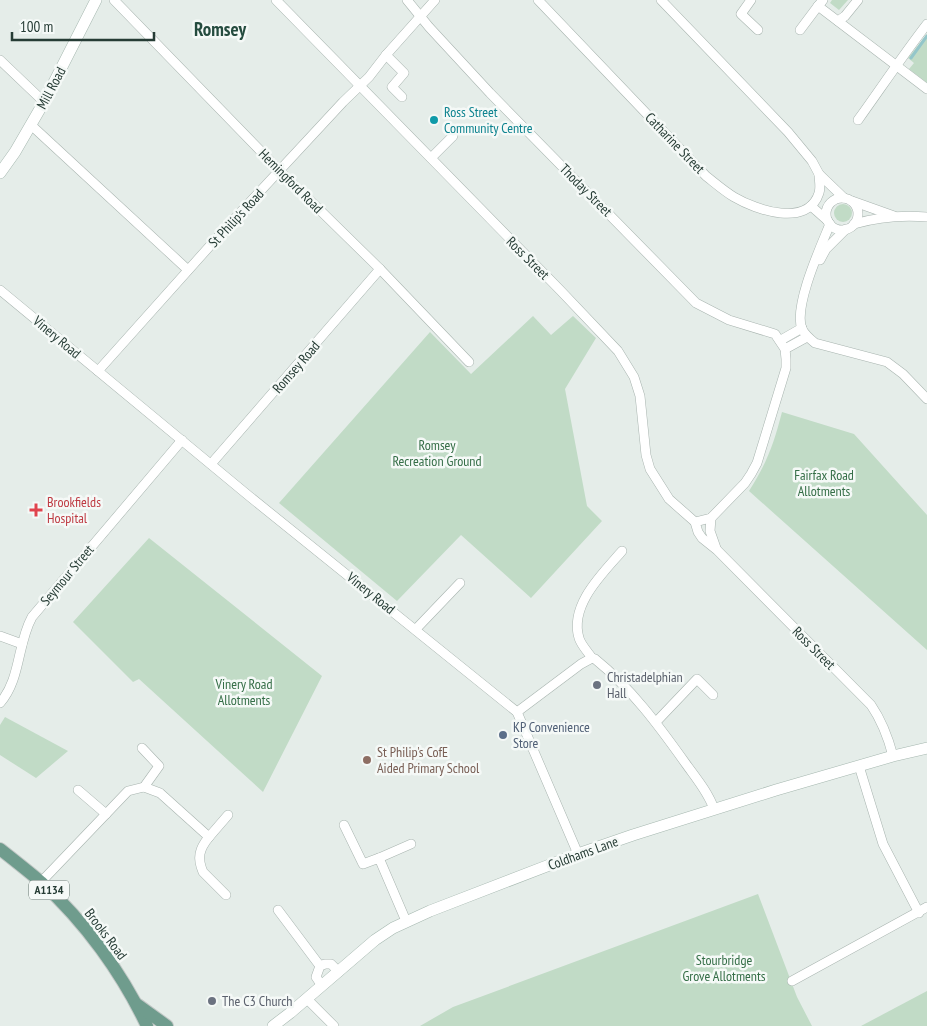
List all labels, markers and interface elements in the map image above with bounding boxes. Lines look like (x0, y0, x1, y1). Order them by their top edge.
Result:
scale bar (12, 10, 155, 42)
text: 100 m (20, 17, 53, 36)
district label: Romsey (194, 17, 246, 41)
street label: Mill Road (32, 64, 70, 112)
place label: Ross Street Community Centre (444, 103, 533, 137)
street label: Catharine Street (641, 109, 709, 177)
marker: Ross Street Community Centre (428, 114, 440, 126)
street label: Hemingford Road (255, 145, 327, 217)
street label: Thoday Street (556, 160, 616, 220)
street label: St Philip's Road (204, 185, 268, 251)
street label: Ross Street (503, 233, 553, 283)
street label: Vinery Road (29, 311, 85, 362)
street label: Romsey Road (268, 337, 324, 397)
park label: Romsey Recreation Ground (392, 436, 482, 470)
park label: Fairfax Road Allotments (794, 466, 854, 500)
place label: Brookfields Hospital (47, 493, 101, 527)
marker: Brookfields Hospital (29, 503, 43, 517)
street label: Seymour Street (36, 541, 98, 609)
street label: Vinery Road (342, 567, 399, 618)
street label: Ross Street (789, 623, 839, 673)
place label: Christadelphian Hall (607, 668, 683, 702)
park label: Vinery Road Allotments (215, 675, 273, 709)
marker: Christadelphian Hall (591, 679, 603, 691)
place label: KP Convenience Store (513, 718, 590, 752)
marker: KP Convenience Store (497, 729, 509, 741)
place label: St Philip's CofE Aided Primary School (377, 743, 480, 777)
marker: St Philip's CofE Aided Primary School (361, 754, 373, 766)
street label: Coldhams Lane (546, 832, 621, 874)
road number: A1134 (29, 880, 69, 900)
street label: Brooks Road (81, 905, 131, 963)
park label: Stourbridge Grove Allotments (682, 951, 766, 985)
place label: The C3 Church (222, 992, 292, 1010)
marker: The C3 Church (206, 995, 218, 1007)

